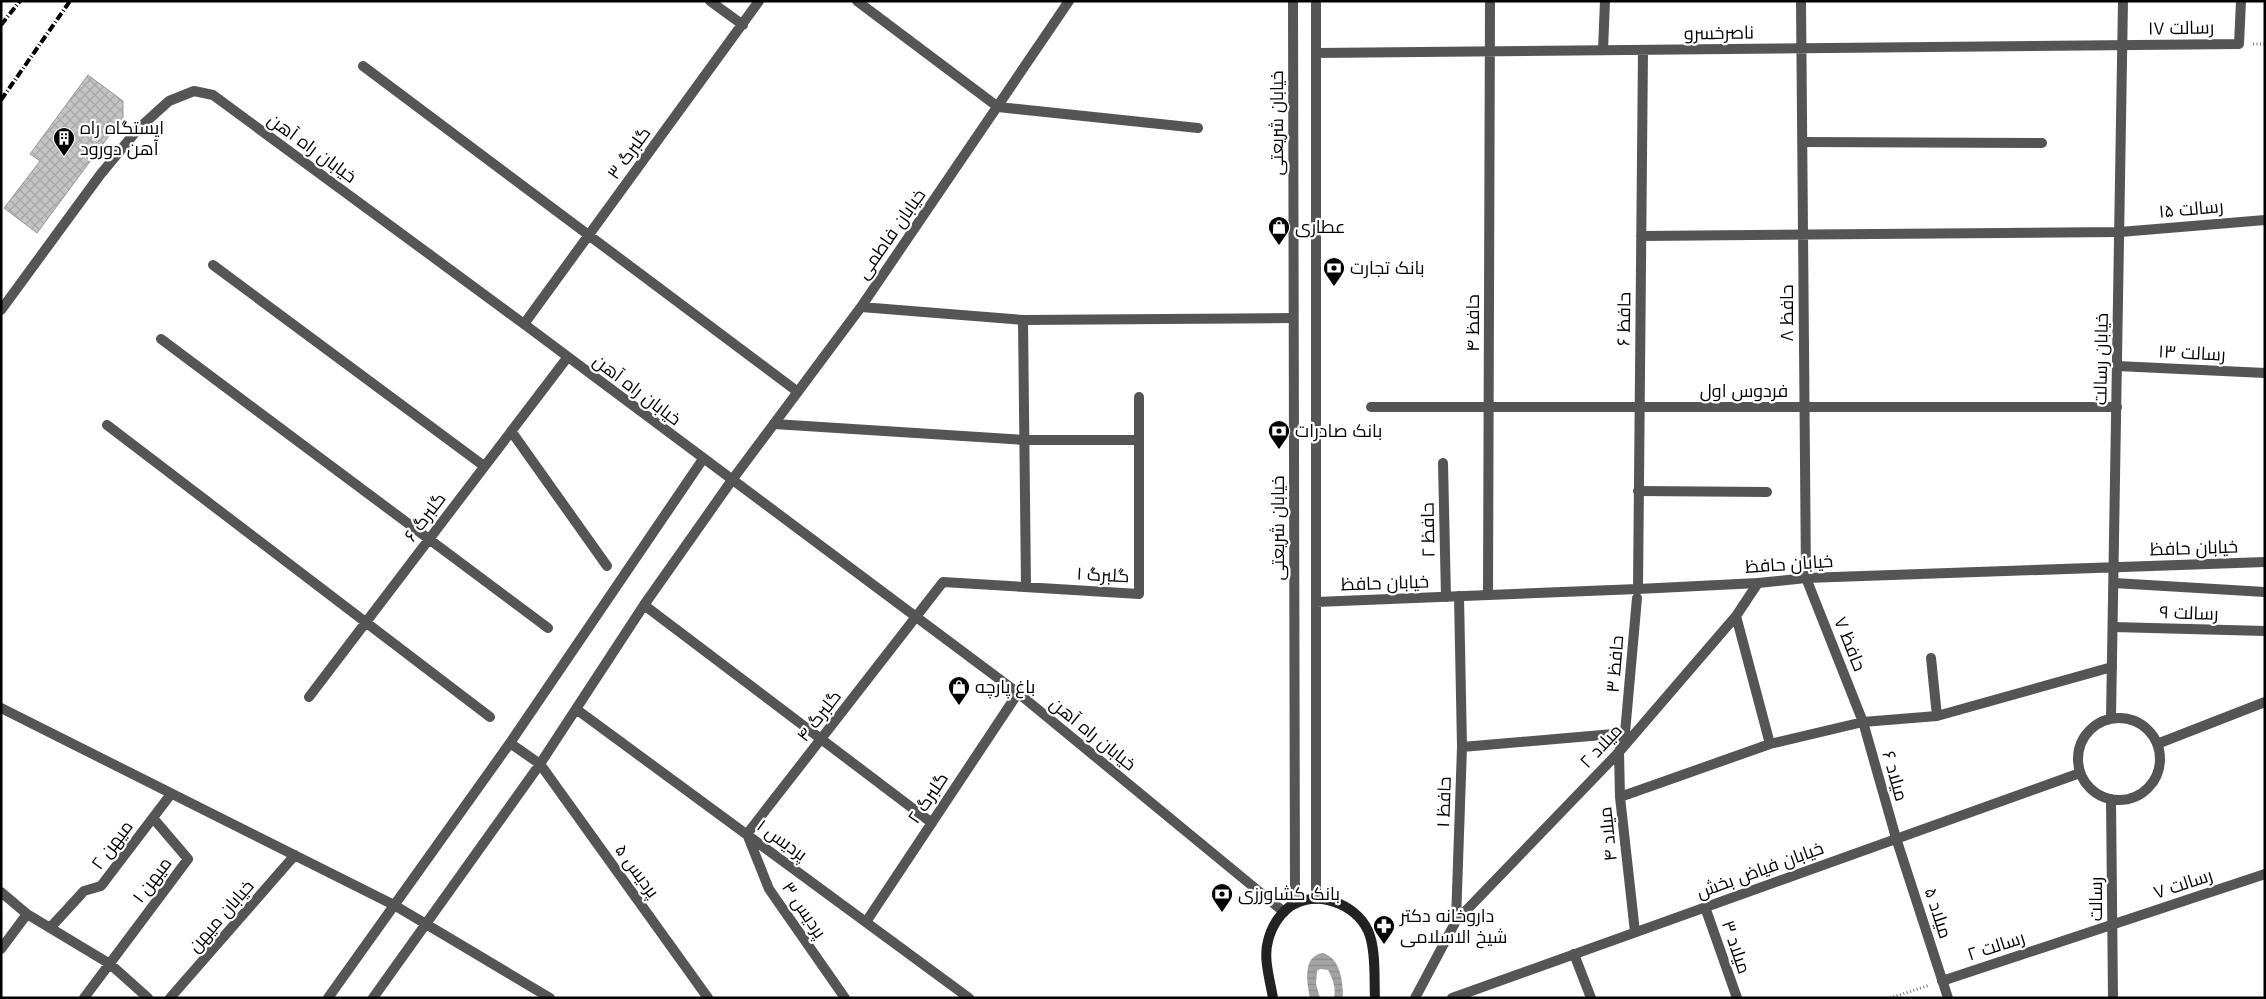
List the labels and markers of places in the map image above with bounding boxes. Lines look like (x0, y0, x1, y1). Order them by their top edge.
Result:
place label: ایستگاه راه آهن دورود (80, 118, 164, 160)
building icon: ایستگاه راه آهن دورود (52, 126, 76, 157)
shop icon: عطاری (1267, 215, 1291, 246)
place label: عطاری (1295, 217, 1345, 238)
bank icon: بانک تجارت (1322, 256, 1346, 287)
place label: بانک تجارت (1350, 258, 1425, 279)
bank icon: بانک صادرات (1267, 419, 1291, 450)
place label: بانک صادرات (1295, 421, 1382, 442)
shop icon: باغ پارچه (947, 675, 971, 706)
place label: باغ پارچه (975, 677, 1035, 699)
bank icon: بانک کشاورزی (1210, 882, 1234, 913)
place label: بانک کشاورزی (1238, 884, 1340, 905)
place label: داروخانه دکتر شیخ الاسلامی (1399, 906, 1507, 949)
pharmacy icon: داروخانه دکتر شیخ الاسلامی (1372, 914, 1396, 945)

